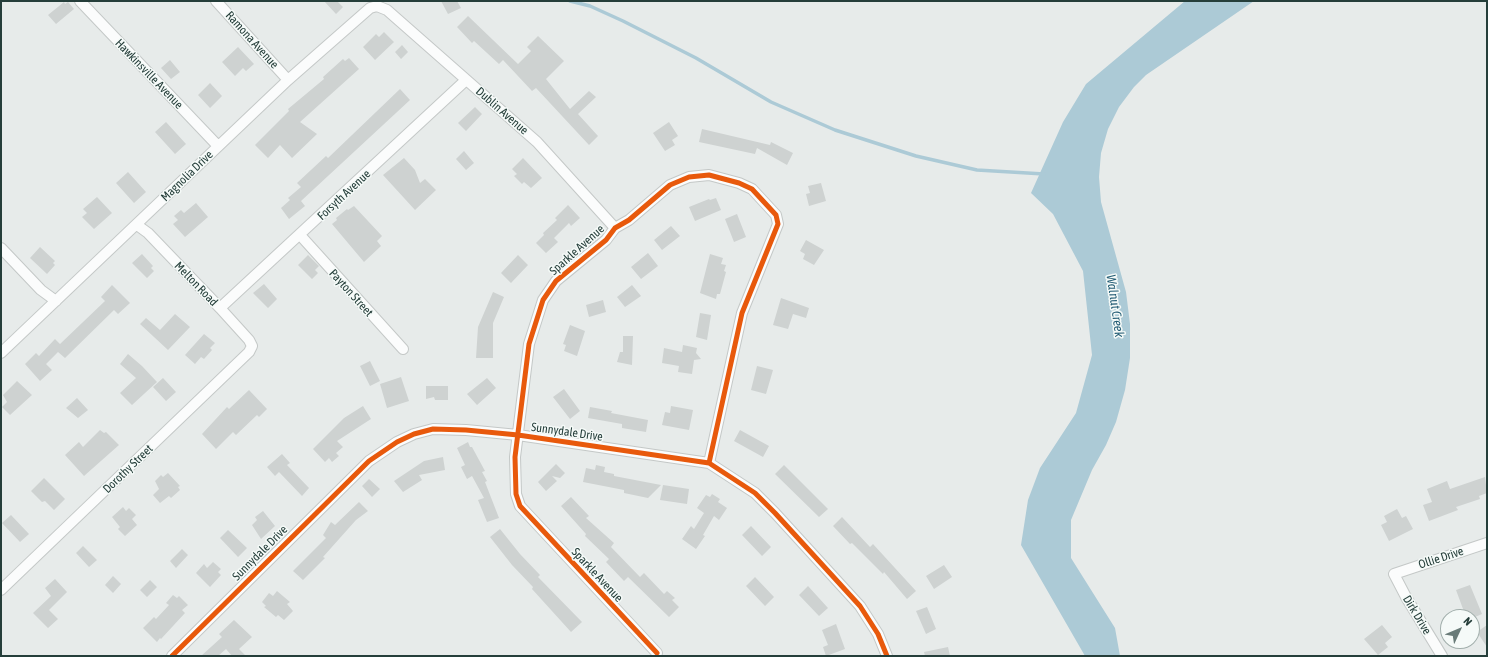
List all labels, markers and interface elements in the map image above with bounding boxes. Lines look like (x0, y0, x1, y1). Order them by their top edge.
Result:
street label: Ramona Avenue (223, 8, 281, 72)
street label: Hawkinsville Avenue (112, 36, 186, 112)
street label: Dublin Avenue (473, 84, 531, 138)
street label: Magnolia Drive (158, 148, 216, 204)
street label: Forsyth Avenue (315, 167, 373, 223)
street label: Sparkle Avenue (547, 222, 607, 278)
street label: Melton Road (171, 259, 221, 309)
street label: Payton Street (326, 266, 376, 320)
water label: Walnut Creek (1103, 274, 1127, 338)
street label: Sunnydale Drive (530, 420, 604, 444)
street label: Dorothy Street (100, 442, 156, 496)
street label: Sunnydale Drive (229, 522, 291, 584)
street label: Ollie Drive (1417, 544, 1465, 572)
street label: Sparkle Avenue (568, 545, 626, 605)
street label: Dirk Drive (1400, 593, 1434, 637)
north arrow (1440, 609, 1480, 649)
text: N (1461, 615, 1474, 628)

